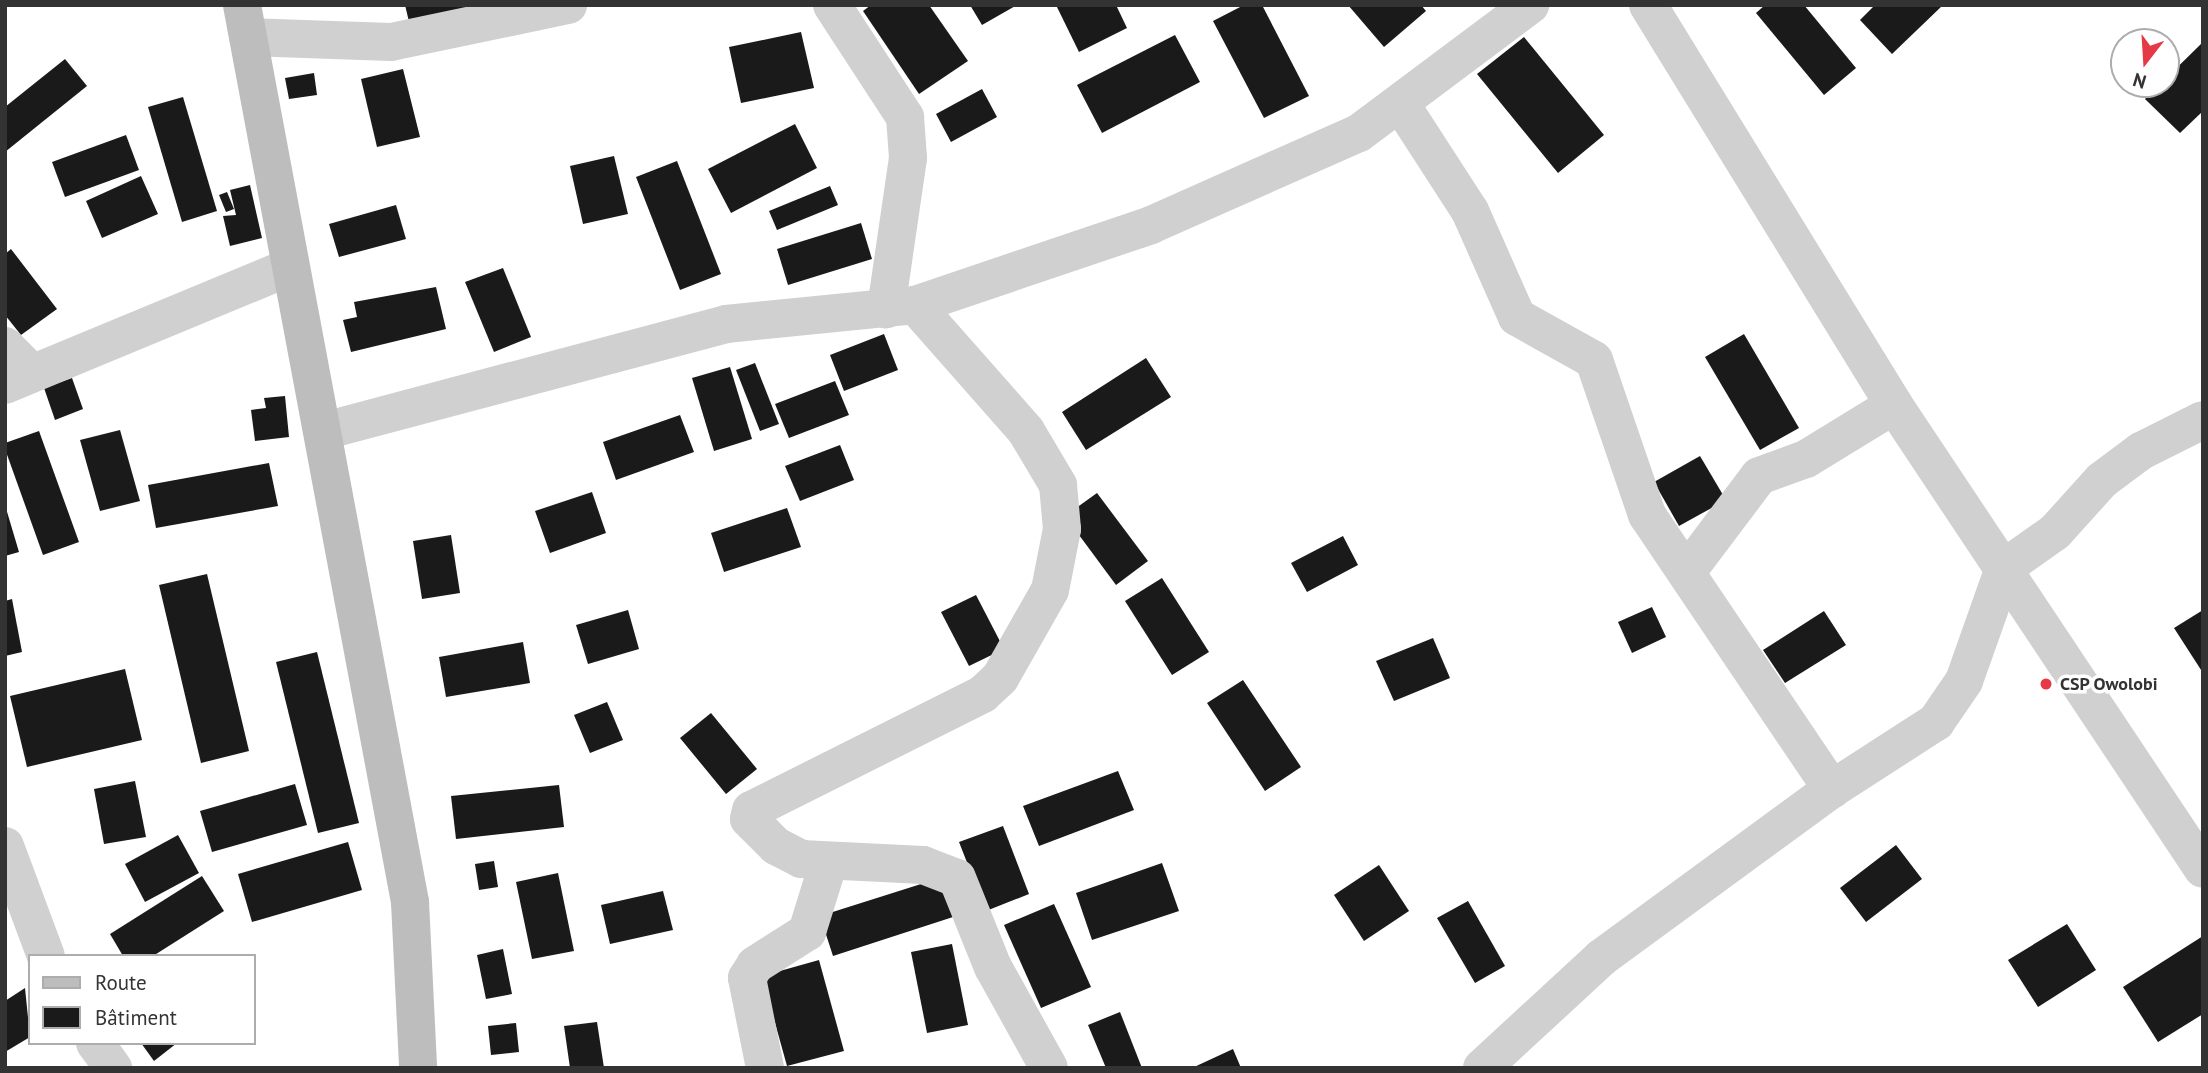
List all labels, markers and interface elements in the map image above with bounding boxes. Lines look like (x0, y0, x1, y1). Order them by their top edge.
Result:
north arrow (2110, 28, 2180, 98)
text: N (2130, 68, 2149, 94)
place label: CSP Owolobi (2060, 673, 2158, 695)
marker: CSP Owolobi (2038, 676, 2054, 692)
legend (28, 954, 256, 1045)
text: Route (95, 969, 147, 996)
text: Bâtiment (95, 1004, 177, 1031)

